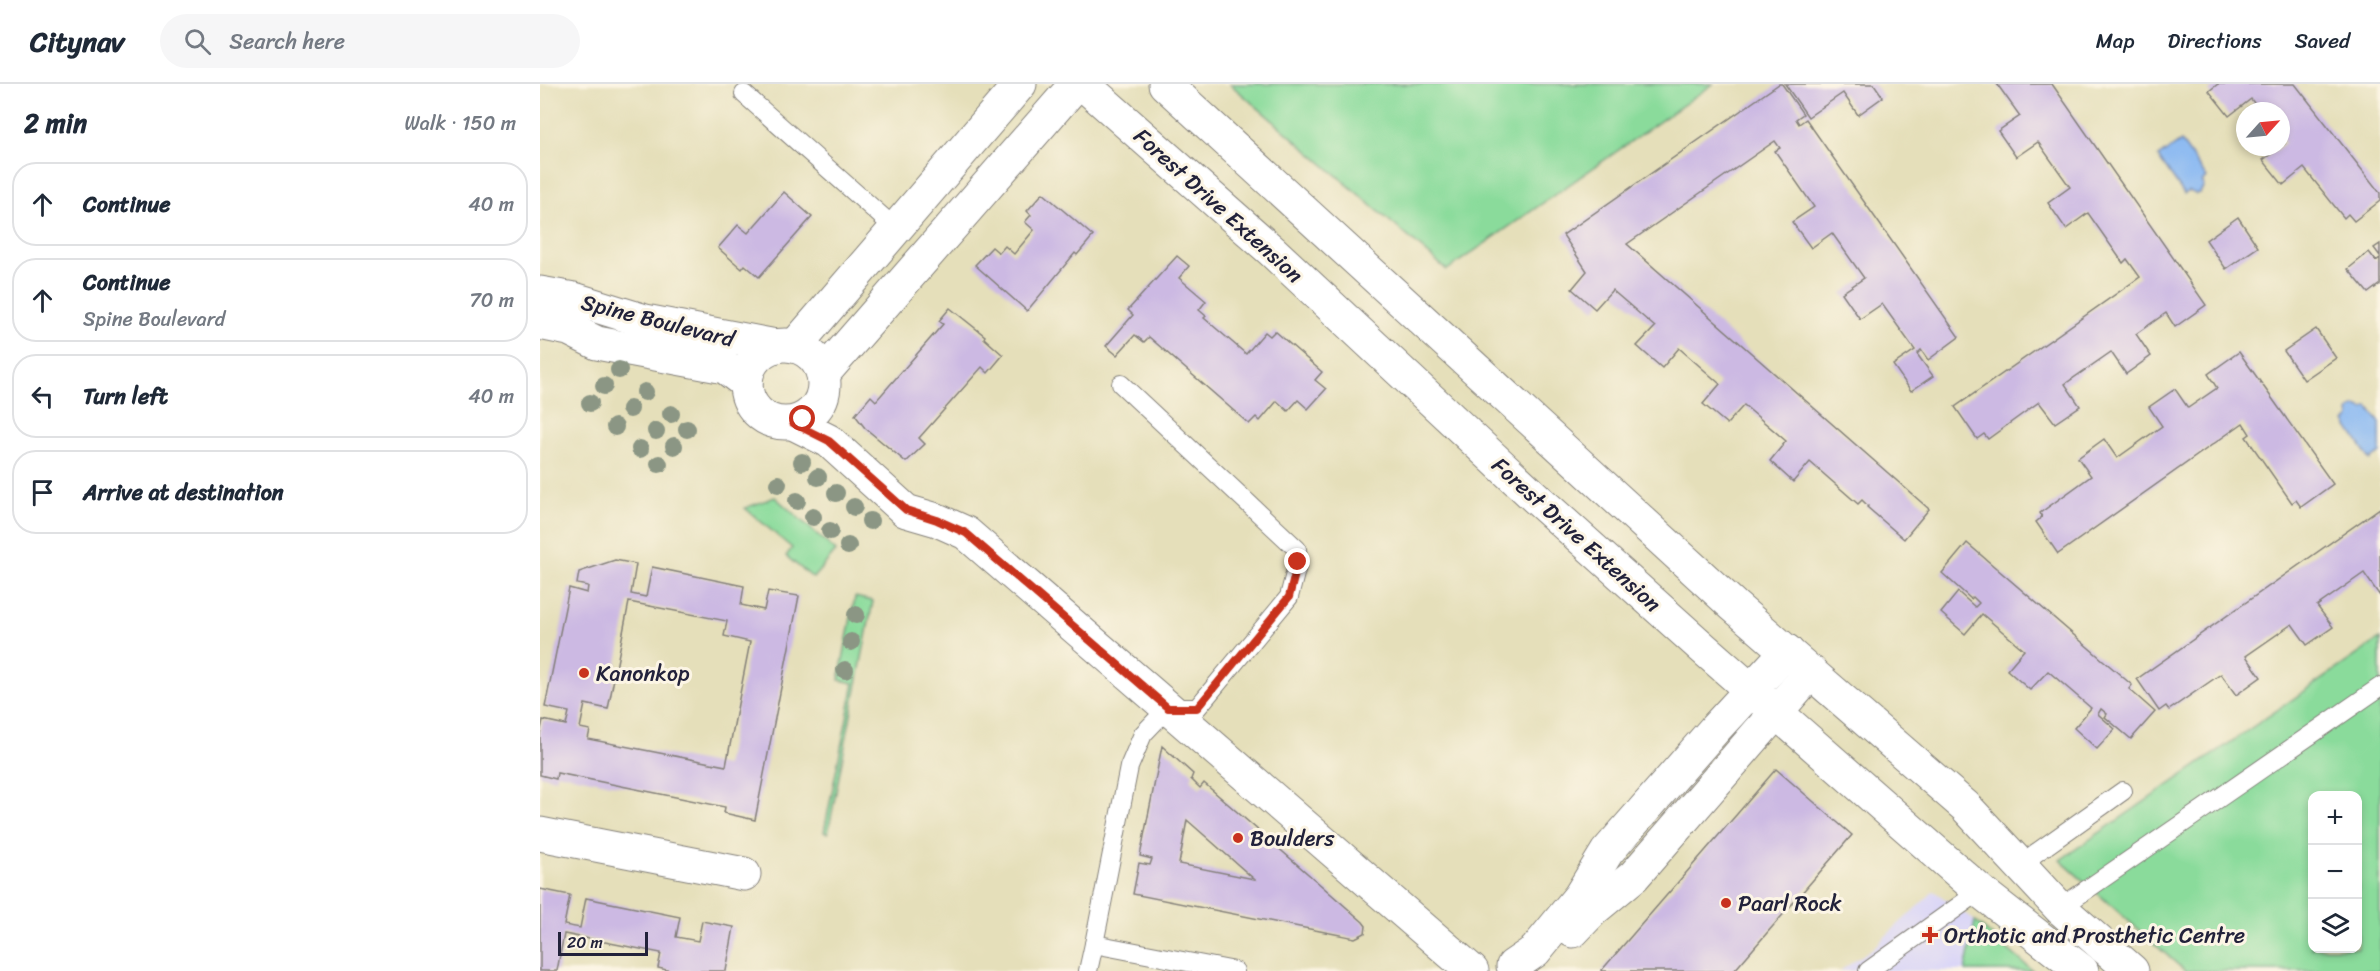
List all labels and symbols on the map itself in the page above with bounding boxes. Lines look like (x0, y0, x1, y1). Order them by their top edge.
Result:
north arrow (2236, 102, 2290, 156)
street label: Forest Drive Extension (1125, 118, 1313, 293)
street label: Spine Boulevard (577, 283, 740, 359)
route start (789, 405, 815, 431)
street label: Forest Drive Extension (1483, 447, 1671, 622)
route end (1284, 548, 1310, 574)
place label: Kanonkop (596, 654, 690, 693)
marker: Kanonkop (577, 666, 591, 680)
place label: Boulders (1250, 819, 1335, 858)
marker: Boulders (1231, 831, 1245, 845)
place label: Paarl Rock (1738, 884, 1842, 923)
marker: Paarl Rock (1719, 896, 1733, 910)
place label: Orthotic and Prosthetic Centre (1944, 916, 2245, 955)
marker: Orthotic and Prosthetic Centre (1921, 926, 1939, 944)
scale bar (558, 929, 648, 956)

